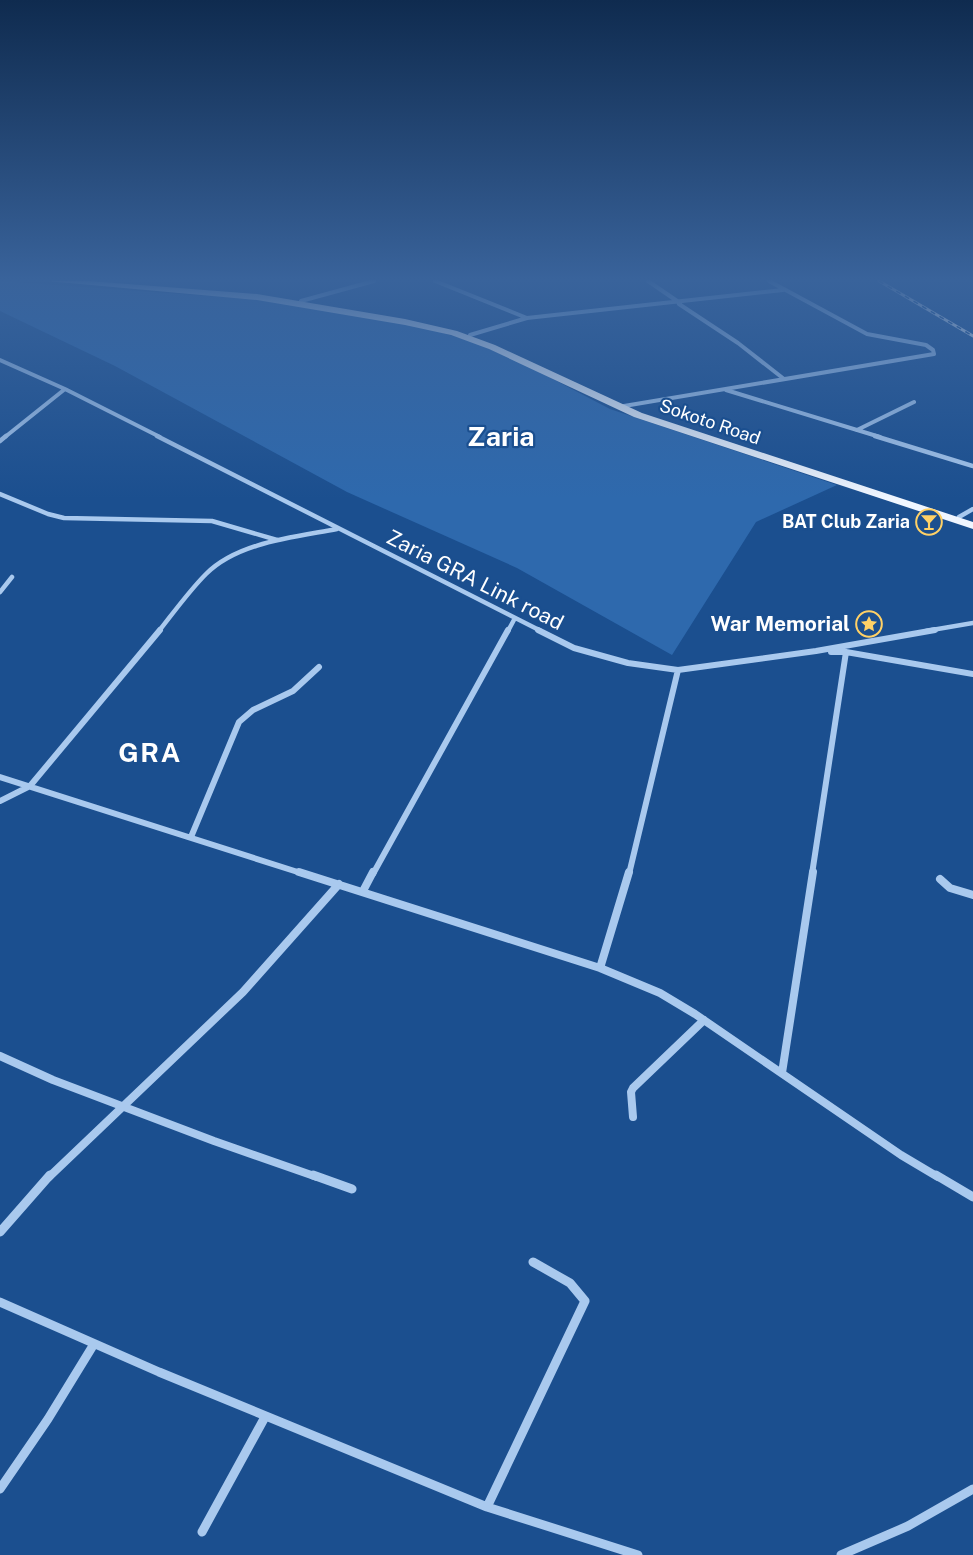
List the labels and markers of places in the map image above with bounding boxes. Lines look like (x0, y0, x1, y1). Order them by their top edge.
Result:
bar icon: BAT Club Zaria (914, 507, 944, 537)
place label: BAT Club Zaria (782, 511, 910, 532)
place icon: War Memorial (854, 609, 884, 639)
place label: War Memorial (710, 611, 850, 636)

